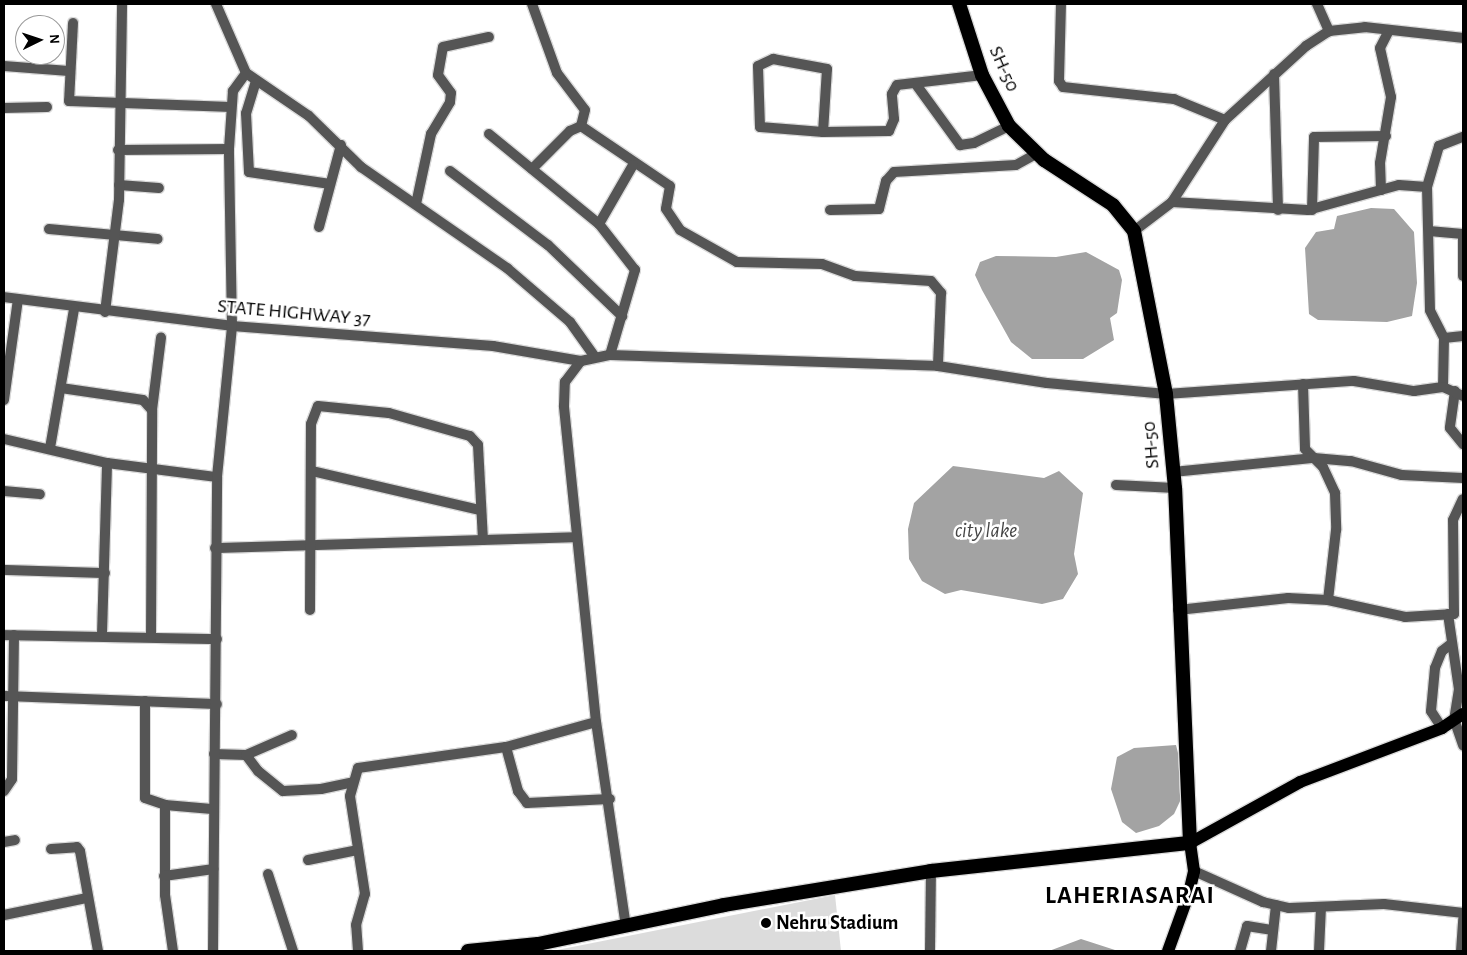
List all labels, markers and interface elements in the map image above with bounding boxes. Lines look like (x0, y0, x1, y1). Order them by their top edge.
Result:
north arrow (15, 15, 65, 65)
text: N (47, 34, 61, 44)
street label: SH-50 (983, 42, 1025, 96)
street label: STATE HIGHWAY 37 (216, 294, 372, 332)
street label: SH-50 (1137, 420, 1165, 470)
water label: city lake (955, 518, 1017, 544)
district label: LAHERIASARAI (1044, 881, 1216, 911)
place label: Nehru Stadium (776, 911, 898, 935)
marker: Nehru Stadium (760, 917, 772, 929)

